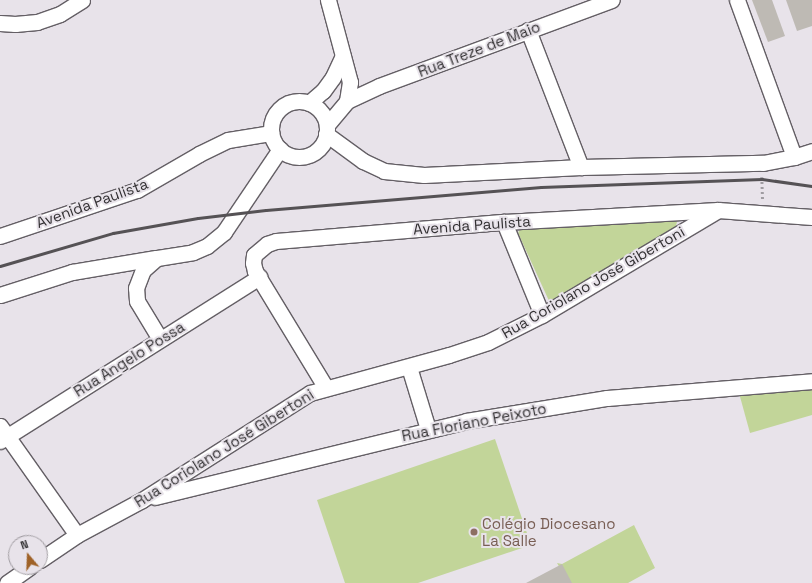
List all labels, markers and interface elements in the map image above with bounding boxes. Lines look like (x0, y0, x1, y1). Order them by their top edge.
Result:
street label: Rua Treze de Maio (415, 17, 543, 81)
street label: Avenida Paulista (34, 174, 150, 232)
street label: Avenida Paulista (413, 212, 531, 238)
street label: Rua Coriolano José Gibertoni (498, 222, 688, 342)
street label: Rua Angelo Possa (70, 318, 188, 400)
street label: Rua Coriolano José Gibertoni (131, 385, 317, 511)
street label: Rua Floriano Peixoto (400, 399, 548, 445)
place label: Colégio Diocesano La Salle (482, 514, 616, 549)
marker: Colégio Diocesano La Salle (469, 527, 479, 537)
north arrow (8, 535, 48, 575)
text: N (19, 537, 30, 552)

